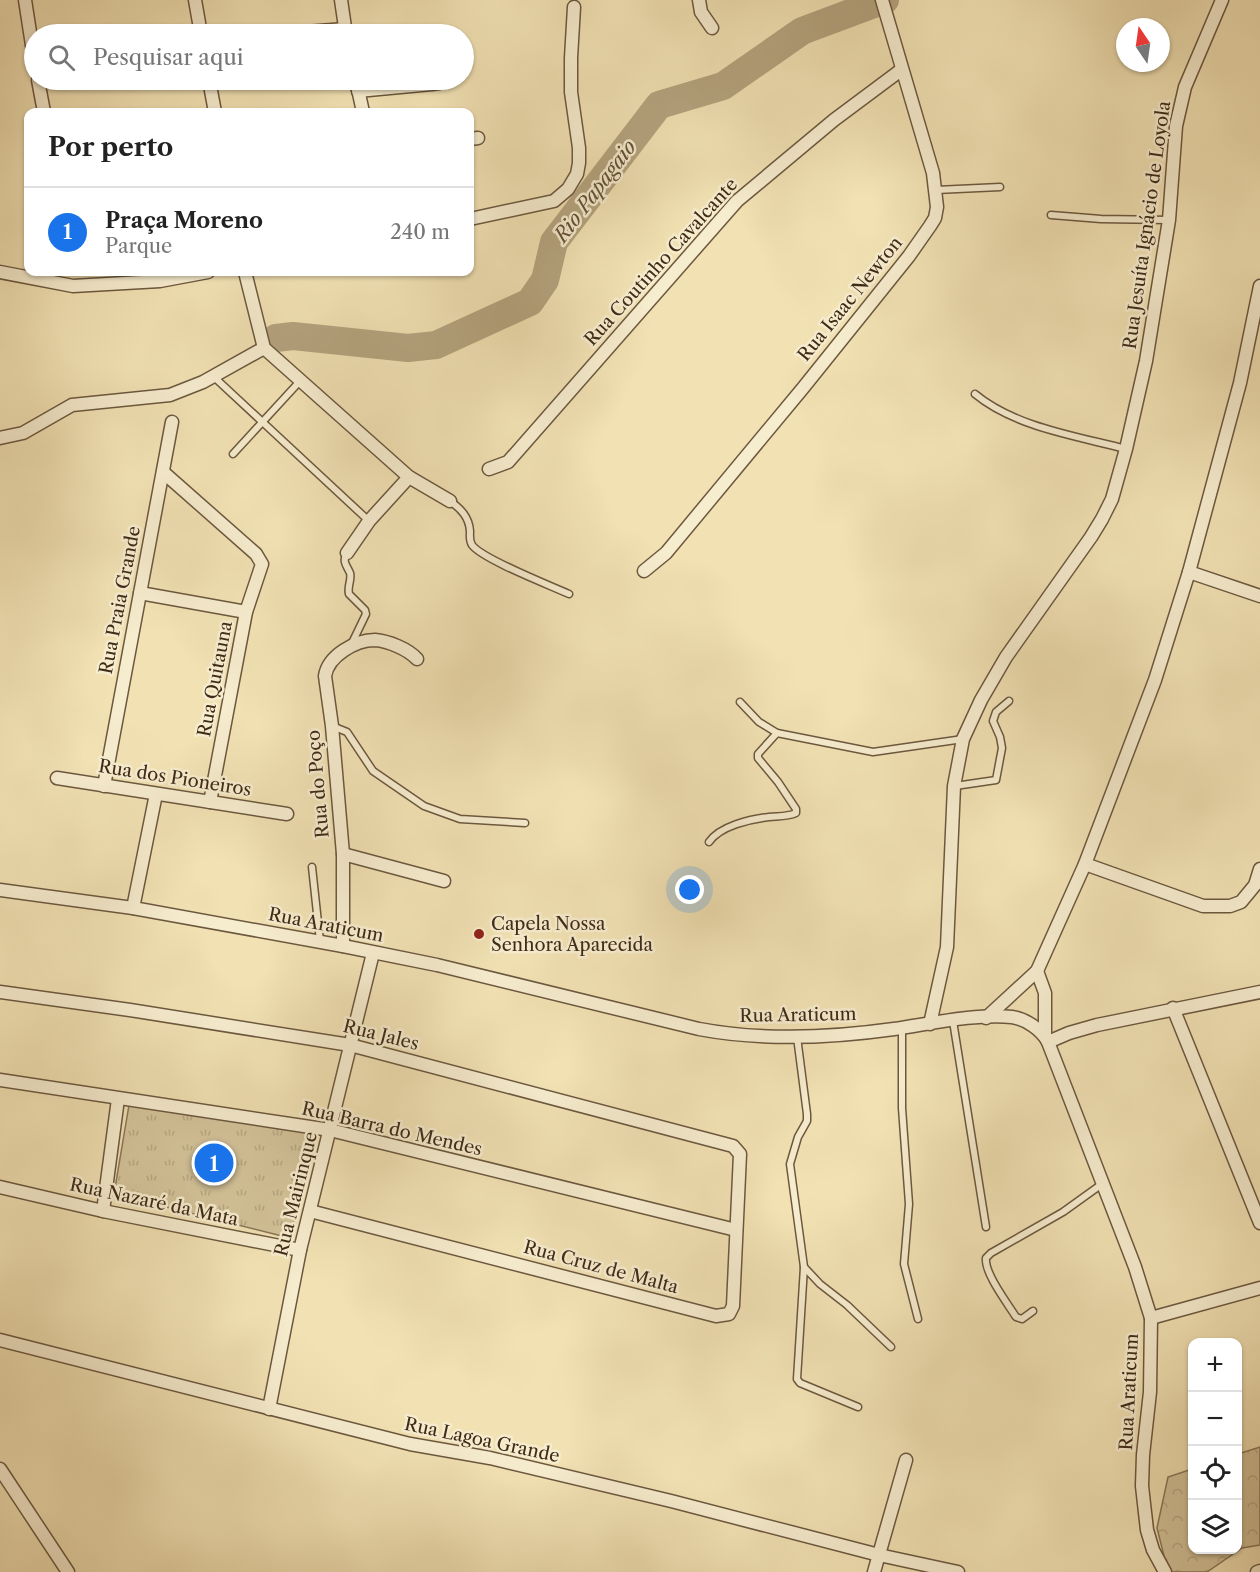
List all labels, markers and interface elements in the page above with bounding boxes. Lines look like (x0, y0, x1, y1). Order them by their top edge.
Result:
north arrow (1116, 18, 1170, 72)
search box (24, 24, 474, 90)
icon: search (45, 41, 78, 74)
text: Pesquisar aqui (93, 44, 243, 71)
street label: Rua Jesuíta Ignácio de Loyola (1119, 99, 1175, 351)
text: Por perto (48, 131, 173, 163)
water label: Rio Papagaio (548, 135, 641, 248)
street label: Rua Coutinho Cavalcante (580, 174, 742, 350)
text: Praça Moreno (105, 207, 263, 234)
text: 1 (63, 220, 72, 244)
text: 240 m (390, 220, 450, 244)
street label: Rua Isaac Newton (793, 232, 907, 366)
text: Parque (105, 234, 172, 258)
street label: Rua Praia Grande (95, 524, 145, 676)
street label: Rua Quitauna (193, 619, 237, 739)
street label: Rua do Poço (302, 729, 334, 839)
street label: Rua dos Pioneiros (97, 755, 253, 801)
your location (675, 875, 704, 904)
street label: Rua Araticum (266, 903, 386, 947)
place label: Capela Nossa Senhora Aparecida (491, 913, 654, 956)
marker: Capela Nossa Senhora Aparecida (472, 927, 486, 941)
street label: Rua Araticum (739, 1003, 857, 1027)
street label: Rua Jales (341, 1015, 421, 1055)
street label: Rua Barra do Mendes (300, 1098, 484, 1160)
street label: Rua Mairinque (270, 1129, 322, 1259)
pin: 1 (194, 1140, 234, 1186)
street label: Rua Nazaré da Mata (68, 1173, 241, 1231)
street label: Rua Cruz de Malta (521, 1236, 681, 1298)
street label: Rua Araticum (1115, 1333, 1143, 1451)
map controls (1188, 1338, 1242, 1554)
button: + (1188, 1338, 1242, 1392)
button: − (1188, 1392, 1242, 1446)
street label: Rua Lagoa Grande (402, 1413, 562, 1467)
button: locate (1188, 1446, 1242, 1500)
button: layers (1188, 1500, 1242, 1554)

